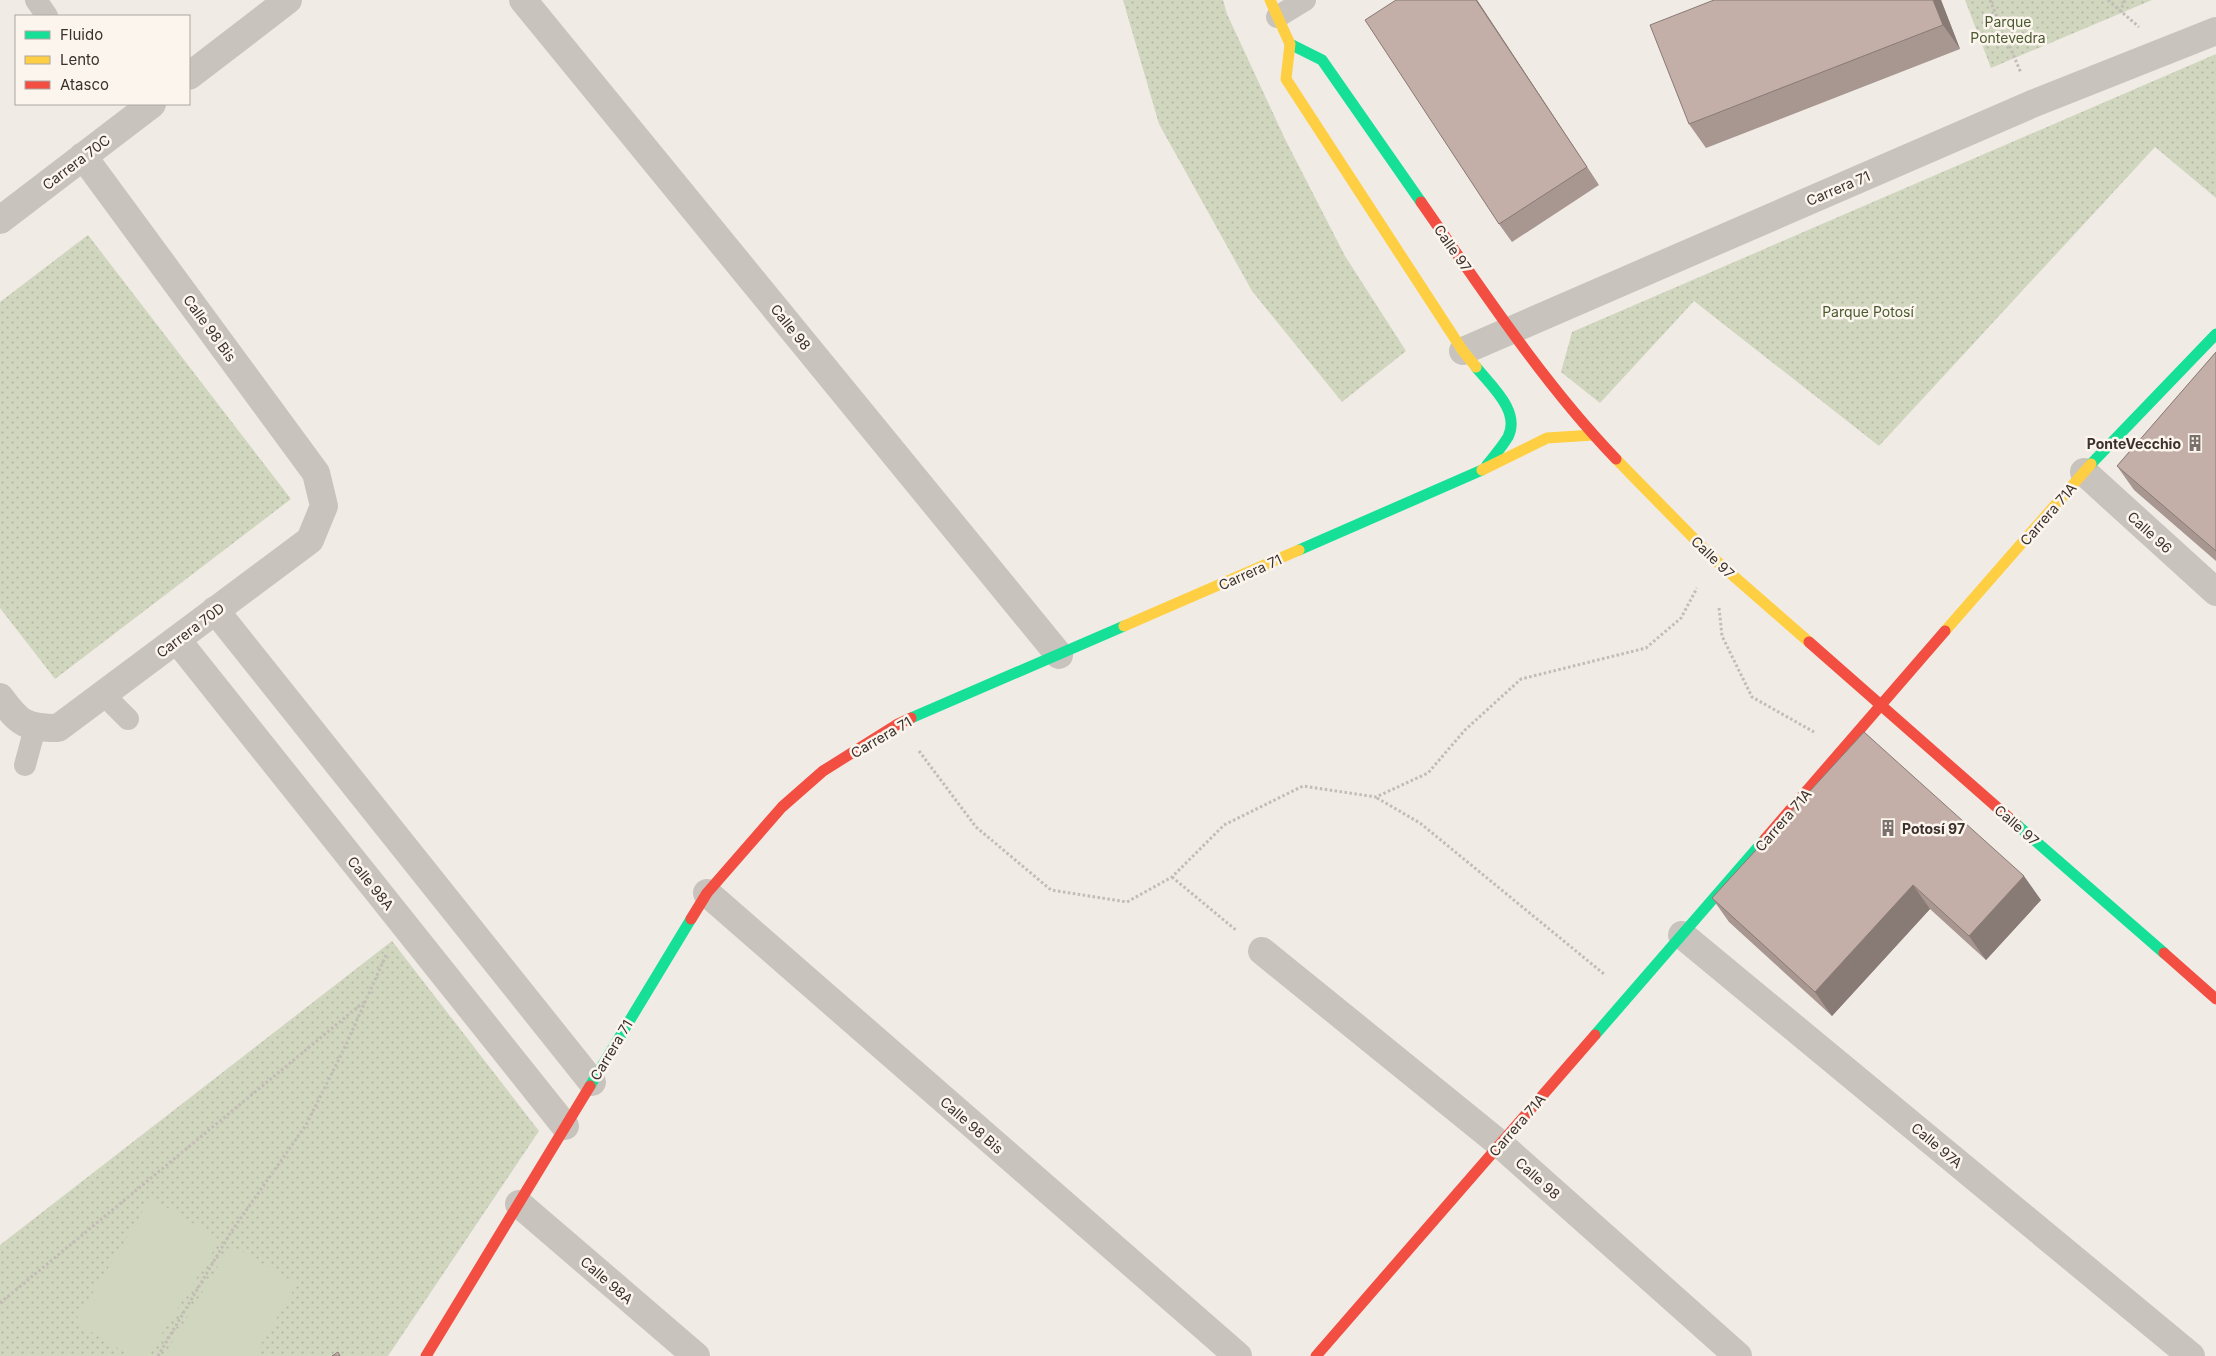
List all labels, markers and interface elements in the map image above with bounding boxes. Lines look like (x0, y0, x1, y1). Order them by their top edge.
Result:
park label: Parque Pontevedra (1970, 13, 2046, 46)
legend (15, 15, 190, 105)
text: Fluido (60, 25, 103, 44)
text: Lento (60, 50, 100, 69)
text: Atasco (60, 75, 109, 94)
street label: Carrera 70C (39, 131, 113, 193)
street label: Carrera 71 (1804, 167, 1872, 209)
street label: Calle 97 (1431, 221, 1475, 275)
street label: Calle 98 Bis (180, 291, 240, 365)
street label: Calle 98 (767, 301, 815, 353)
park label: Parque Potosí (1822, 303, 1914, 320)
building icon: PonteVecchio (2185, 433, 2205, 453)
place label: PonteVecchio (2087, 435, 2181, 452)
street label: Carrera 71A (2016, 479, 2080, 549)
street label: Calle 96 (2124, 508, 2176, 556)
street label: Calle 97 (1688, 532, 1738, 582)
street label: Carrera 71 (1216, 551, 1284, 593)
street label: Carrera 70D (153, 599, 227, 661)
street label: Carrera 71 (848, 713, 914, 761)
street label: Carrera 71A (1751, 785, 1815, 855)
street label: Calle 97 (1991, 801, 2043, 849)
building icon: Potosí 97 (1878, 818, 1898, 838)
place label: Potosí 97 (1902, 820, 1965, 837)
street label: Calle 98A (344, 853, 398, 913)
street label: Carrera 71 (586, 1017, 636, 1083)
street label: Carrera 71A (1485, 1090, 1549, 1160)
street label: Calle 98 Bis (937, 1093, 1007, 1157)
street label: Calle 97A (1908, 1119, 1966, 1171)
street label: Calle 98 (1512, 1154, 1564, 1202)
street label: Calle 98A (577, 1253, 637, 1308)

